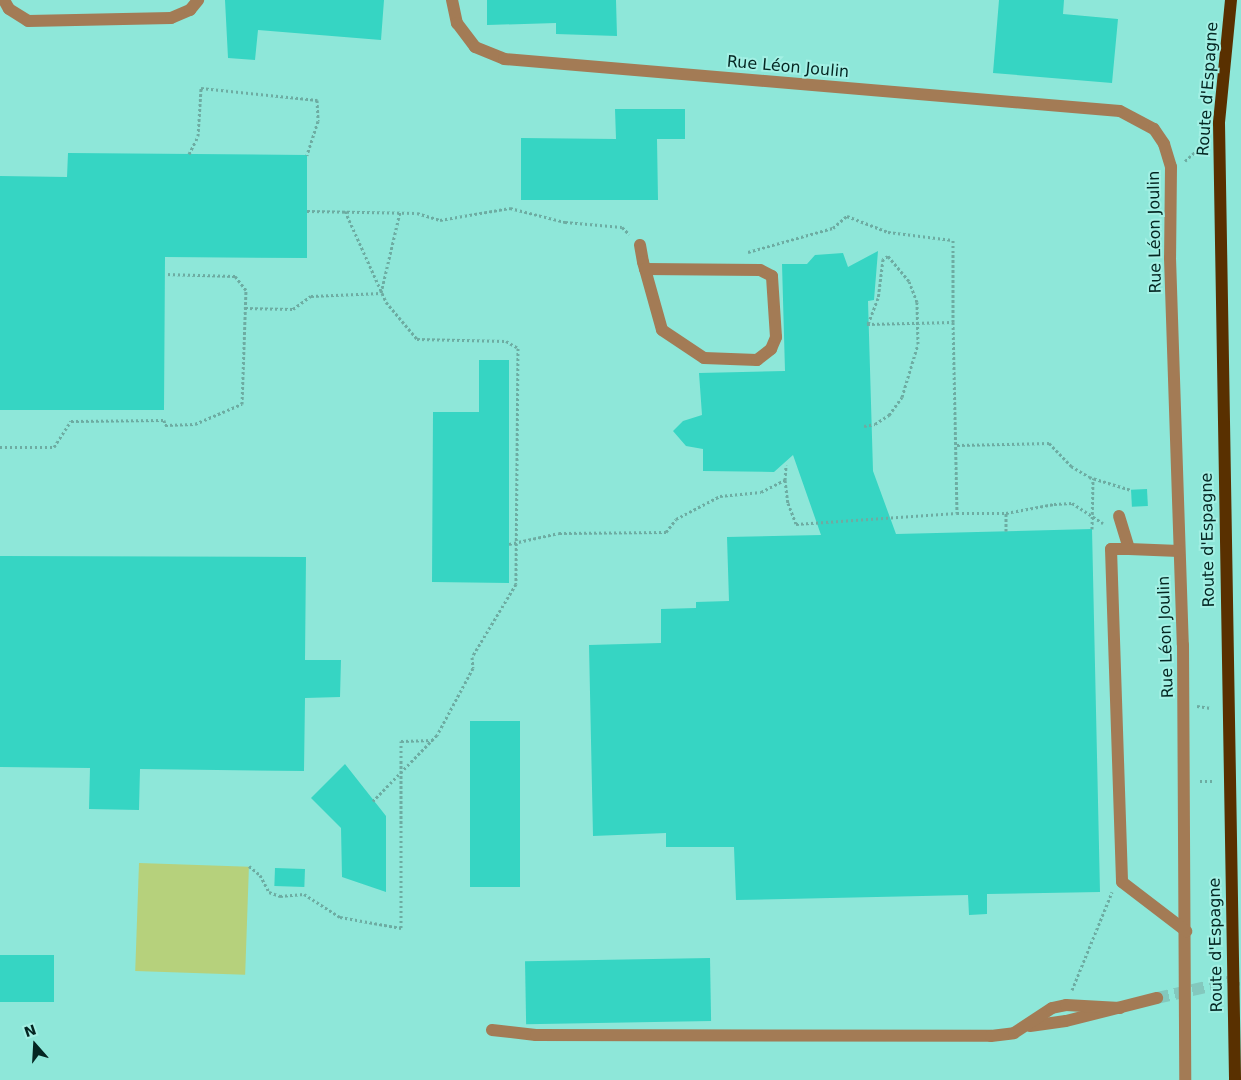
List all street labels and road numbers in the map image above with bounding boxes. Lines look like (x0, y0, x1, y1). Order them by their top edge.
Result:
street label: Route d'Espagne (1194, 21, 1222, 157)
street label: Rue Léon Joulin (726, 52, 850, 82)
street label: Rue Léon Joulin (1144, 171, 1166, 293)
street label: Route d'Espagne (1197, 473, 1219, 607)
street label: Rue Léon Joulin (1154, 575, 1178, 699)
street label: Route d'Espagne (1205, 878, 1227, 1012)

